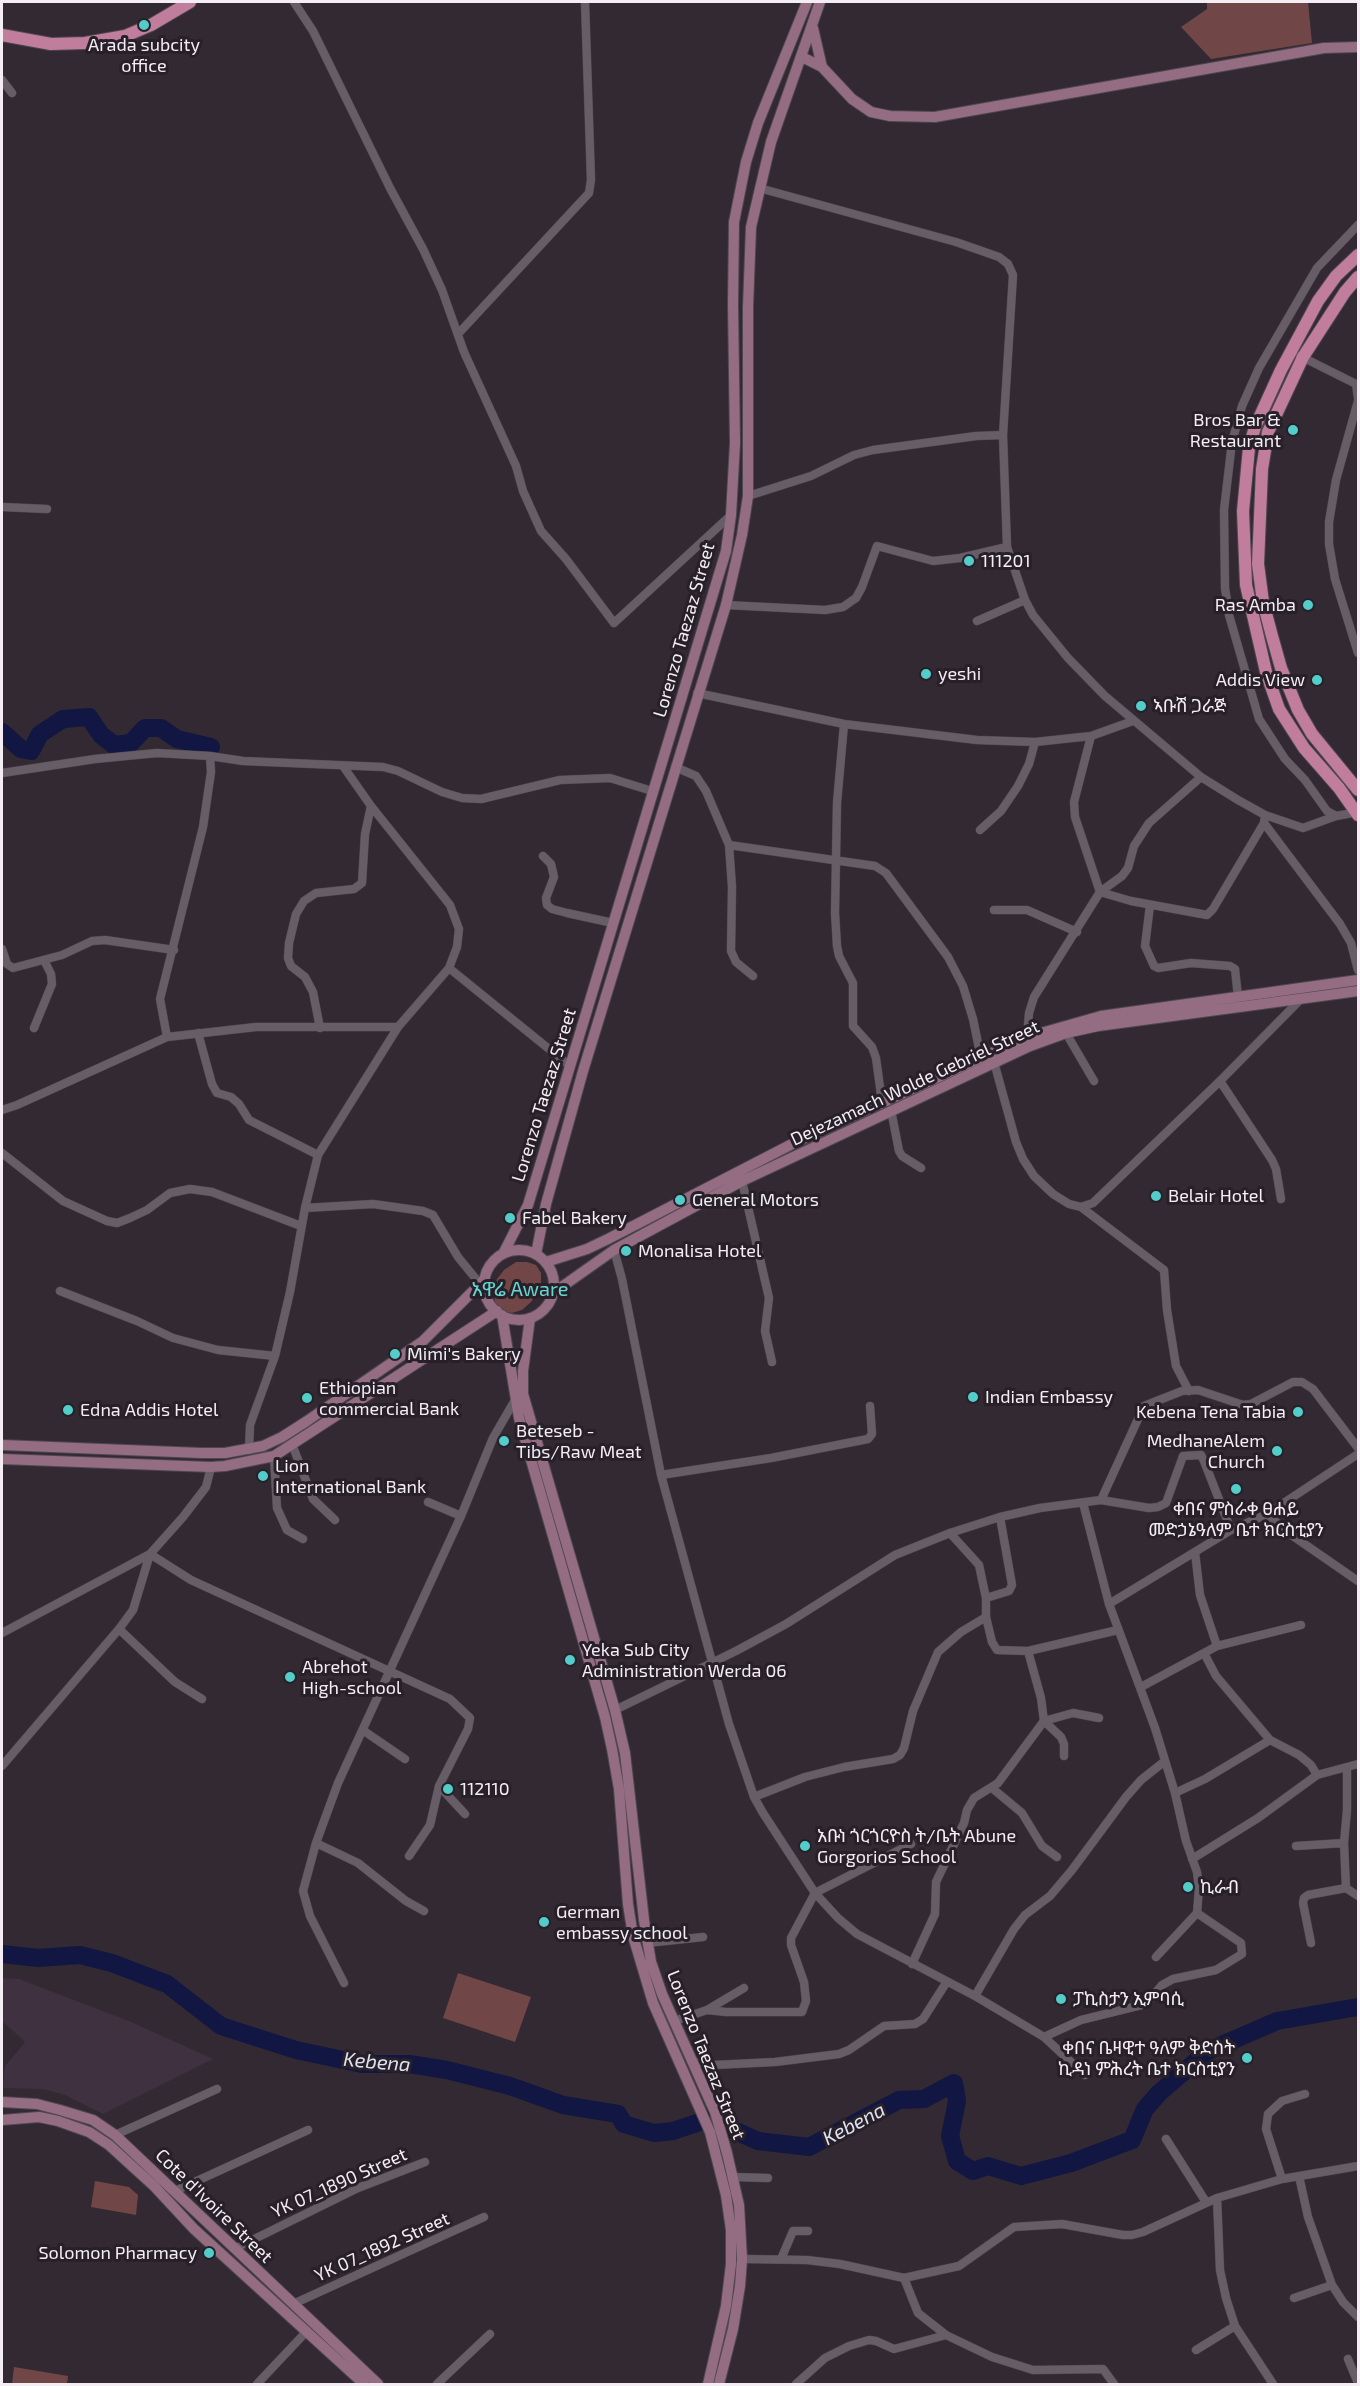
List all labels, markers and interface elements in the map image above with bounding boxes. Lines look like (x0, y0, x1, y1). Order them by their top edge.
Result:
marker: Arada subcity office (137, 18, 151, 32)
place label: Arada subcity office (88, 34, 200, 76)
place label: Bros Bar & Restaurant (1190, 409, 1281, 452)
marker: Bros Bar & Restaurant (1286, 423, 1300, 437)
street label: Lorenzo Taezaz Street (649, 540, 719, 720)
place label: 111201 (981, 550, 1031, 572)
marker: 111201 (962, 554, 976, 568)
place label: Ras Amba (1215, 594, 1296, 616)
marker: Ras Amba (1301, 598, 1315, 612)
place label: yeshi (938, 663, 981, 685)
marker: yeshi (919, 667, 933, 681)
place label: Addis View (1216, 669, 1305, 691)
marker: Addis View (1310, 673, 1324, 687)
place label: ኣቡሽ ጋራጅ (1153, 695, 1226, 717)
marker: ኣቡሽ ጋራጅ (1134, 699, 1148, 713)
street label: Lorenzo Taezaz Street (507, 1006, 581, 1184)
street label: Dejezamach Wolde Gebriel Street (787, 1016, 1043, 1150)
place label: Belair Hotel (1168, 1185, 1264, 1207)
place label: General Motors (692, 1189, 819, 1211)
marker: Belair Hotel (1149, 1189, 1163, 1203)
marker: General Motors (673, 1193, 687, 1207)
place label: Fabel Bakery (522, 1207, 627, 1229)
marker: Fabel Bakery (503, 1211, 517, 1225)
place label: Monalisa Hotel (638, 1240, 761, 1262)
marker: Monalisa Hotel (619, 1244, 633, 1258)
district label: አዋሬ Aware (472, 1277, 568, 1301)
place label: Mimi's Bakery (407, 1343, 521, 1365)
marker: Mimi's Bakery (388, 1347, 402, 1361)
place label: Ethiopian commercial Bank (319, 1377, 459, 1420)
place label: Indian Embassy (985, 1386, 1113, 1408)
marker: Indian Embassy (966, 1390, 980, 1404)
marker: Ethiopian commercial Bank (300, 1391, 314, 1405)
place label: Edna Addis Hotel (80, 1399, 218, 1421)
place label: Kebena Tena Tabia (1136, 1401, 1286, 1423)
marker: Edna Addis Hotel (61, 1403, 75, 1417)
marker: Kebena Tena Tabia (1291, 1405, 1305, 1419)
place label: Beteseb - Tibs/Raw Meat (516, 1420, 642, 1462)
place label: MedhaneAlem Church (1147, 1430, 1265, 1472)
marker: Beteseb - Tibs/Raw Meat (497, 1434, 511, 1448)
marker: MedhaneAlem Church (1270, 1444, 1284, 1458)
place label: Lion International Bank (275, 1455, 426, 1498)
marker: Lion International Bank (256, 1469, 270, 1483)
marker: ቀበና ምስራቀ ፀሐይ መድኃኔዓለም ቤተ ክርስቲያን (1229, 1482, 1243, 1496)
place label: ቀበና ምስራቀ ፀሐይ መድኃኔዓለም ቤተ ክርስቲያን (1148, 1498, 1324, 1540)
place label: Yeka Sub City Administration Werda 06 (582, 1639, 787, 1682)
marker: Yeka Sub City Administration Werda 06 (563, 1653, 577, 1667)
place label: Abrehot High-school (302, 1656, 401, 1698)
marker: Abrehot High-school (283, 1670, 297, 1684)
place label: 112110 (460, 1778, 510, 1800)
marker: 112110 (441, 1782, 455, 1796)
place label: አቡነ ጎርጎርዮስ ት/ቤት Abune Gorgorios School (817, 1825, 1016, 1868)
marker: አቡነ ጎርጎርዮስ ት/ቤት Abune Gorgorios School (798, 1839, 812, 1853)
place label: ኪራብ (1200, 1876, 1239, 1898)
marker: ኪራብ (1181, 1880, 1195, 1894)
place label: German embassy school (556, 1901, 688, 1944)
marker: German embassy school (537, 1915, 551, 1929)
street label: Lorenzo Taezaz Street (662, 1967, 750, 2143)
place label: ፓኪስታን ኢምባሲ (1073, 1988, 1184, 2010)
marker: ፓኪስታን ኢምባሲ (1054, 1992, 1068, 2006)
place label: ቀበና ቤዛዊተ ዓለም ቅድስት ኪዳነ ምሕረት ቤተ ክርስቲያን (1058, 2037, 1235, 2080)
water label: Kebena (342, 2047, 412, 2077)
marker: ቀበና ቤዛዊተ ዓለም ቅድስት ኪዳነ ምሕረት ቤተ ክርስቲያን (1240, 2051, 1254, 2065)
water label: Kebena (819, 2098, 889, 2150)
street label: YK 07_1890 Street (268, 2143, 410, 2223)
street label: Cote d'Ivoire Street (151, 2145, 277, 2267)
street label: YK 07_1892 Street (311, 2208, 453, 2286)
place label: Solomon Pharmacy (38, 2242, 197, 2264)
marker: Solomon Pharmacy (202, 2246, 216, 2260)

